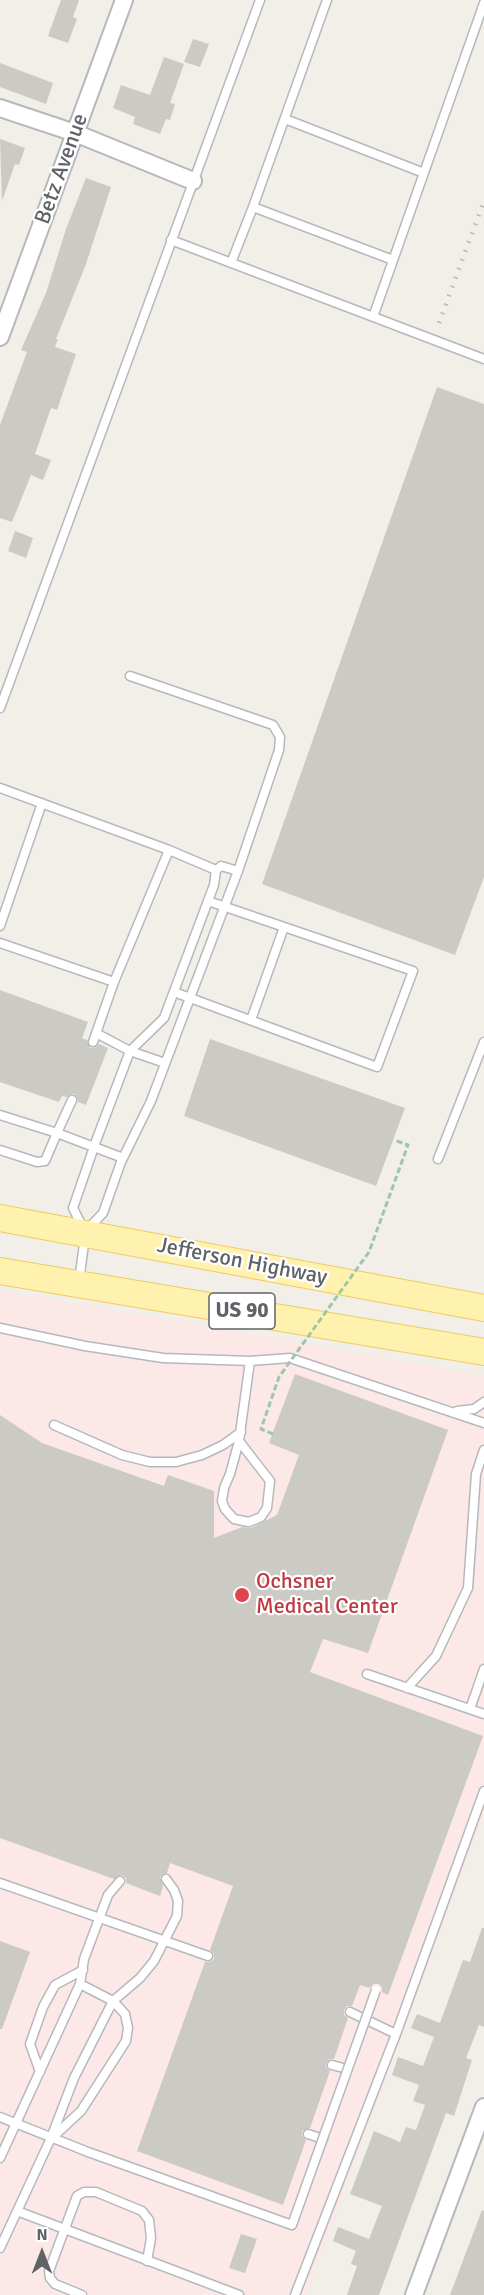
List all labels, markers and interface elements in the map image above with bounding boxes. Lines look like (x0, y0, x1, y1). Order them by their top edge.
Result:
street label: Betz Avenue (30, 110, 94, 228)
street label: Jefferson Highway (155, 1233, 329, 1291)
road number: US 90 (209, 1293, 275, 1329)
place label: Ochsner Medical Center (256, 1569, 398, 1621)
marker: Ochsner Medical Center (233, 1586, 251, 1604)
north arrow (12, 2223, 72, 2283)
text: N (36, 2225, 48, 2245)

